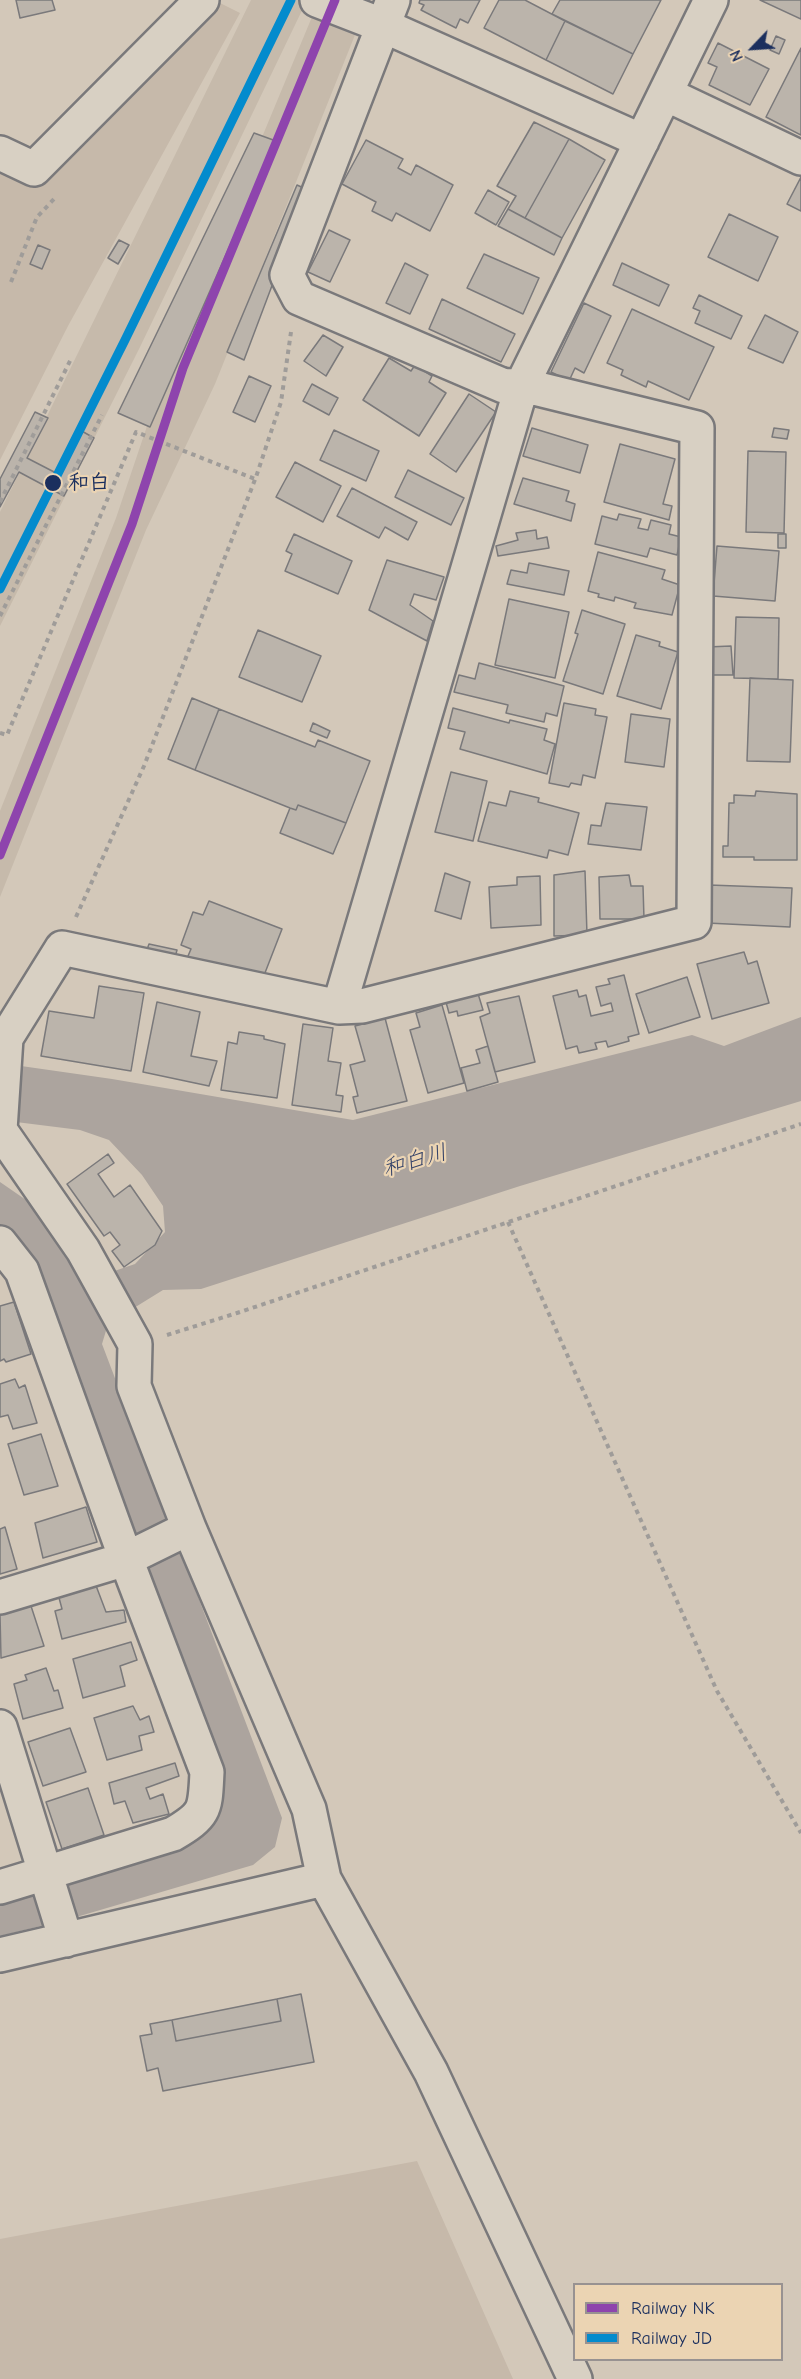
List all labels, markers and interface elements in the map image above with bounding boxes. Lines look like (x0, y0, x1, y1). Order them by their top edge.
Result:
north arrow (723, 18, 783, 78)
text: N (726, 47, 747, 64)
place label: 和白 (68, 470, 110, 496)
marker: 和白 (43, 473, 63, 493)
water label: 和白川 (380, 1139, 450, 1183)
legend (573, 2283, 783, 2361)
text: Railway NK (631, 2298, 715, 2319)
text: Railway JD (631, 2328, 712, 2349)

